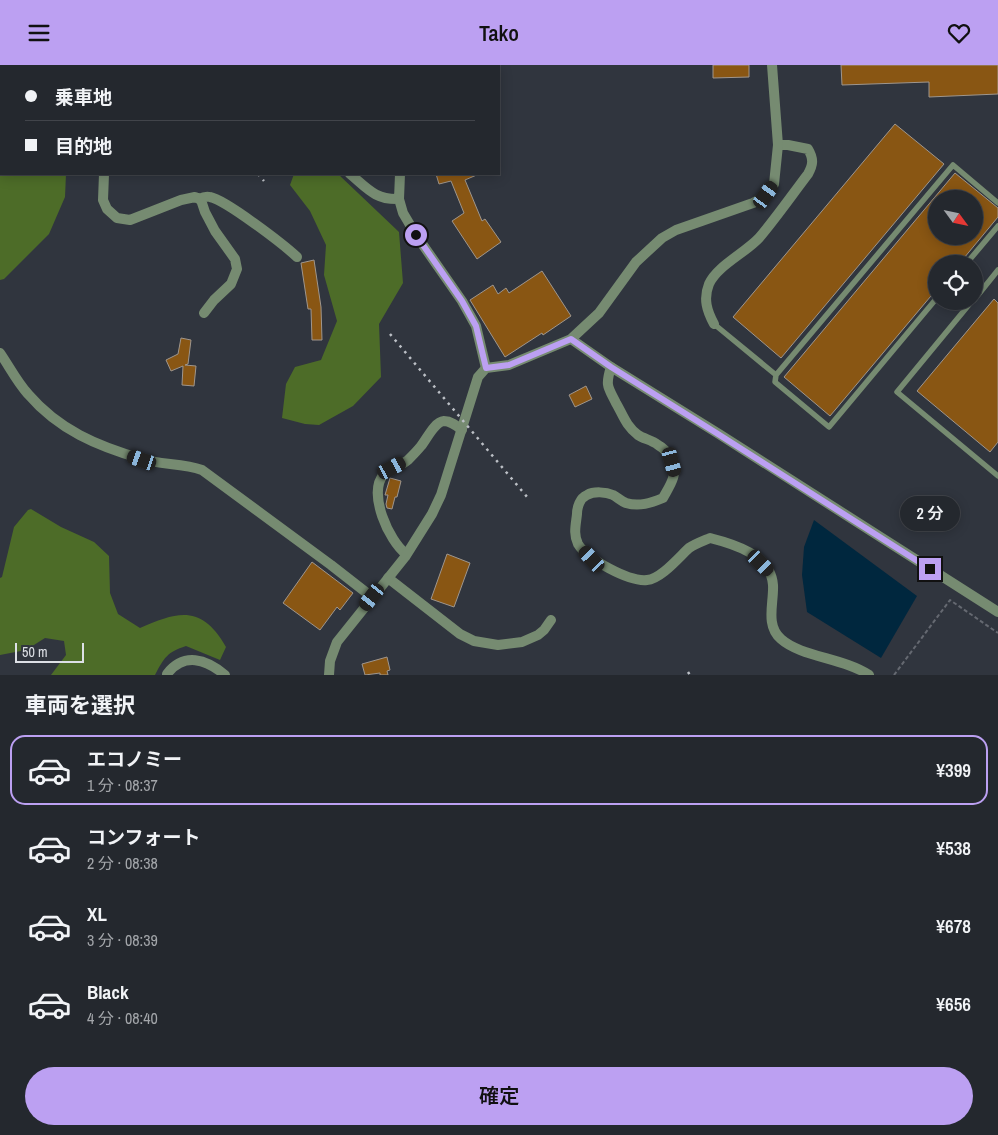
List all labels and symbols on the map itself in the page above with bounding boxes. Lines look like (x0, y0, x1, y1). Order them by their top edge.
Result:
car (751, 178, 780, 212)
north arrow (928, 190, 982, 245)
route start (405, 224, 427, 246)
car (660, 446, 683, 478)
car (125, 448, 158, 472)
car (375, 454, 408, 482)
callout: 2 分 (900, 497, 960, 531)
car (576, 543, 607, 575)
car (745, 547, 776, 579)
route end (919, 558, 941, 580)
car (356, 581, 387, 613)
scale bar (15, 640, 84, 663)

